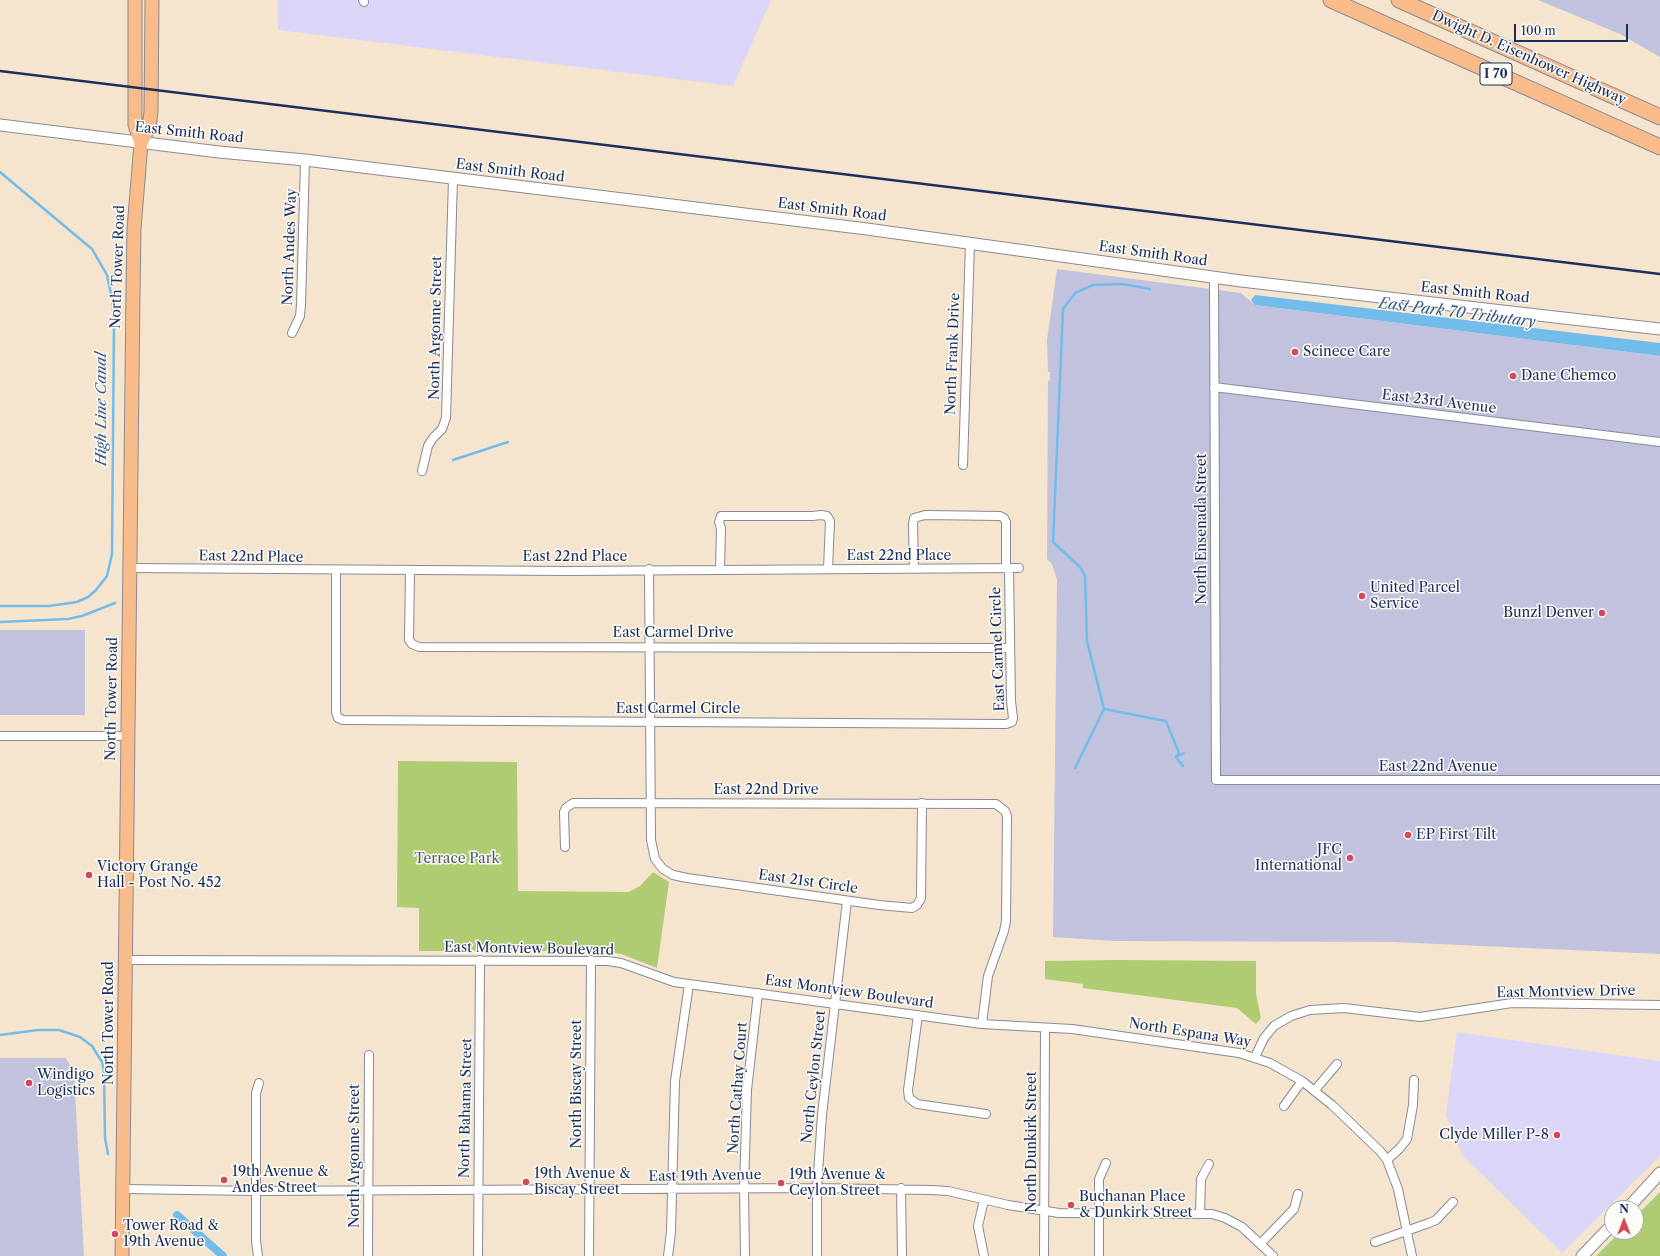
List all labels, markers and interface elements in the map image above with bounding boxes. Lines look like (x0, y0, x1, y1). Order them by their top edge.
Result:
street label: Dwight D. Eisenhower Highway (1429, 7, 1629, 109)
scale bar (1516, 16, 1630, 42)
text: 100 m (1521, 23, 1556, 38)
road number: I 70 (1480, 63, 1512, 85)
street label: East Smith Road (134, 119, 244, 147)
street label: East Smith Road (455, 156, 565, 186)
street label: North Andes Way (280, 188, 300, 306)
street label: East Smith Road (777, 195, 887, 225)
street label: North Tower Road (107, 205, 129, 329)
street label: East Smith Road (1098, 238, 1208, 270)
street label: North Argonne Street (426, 256, 446, 400)
street label: East Smith Road (1420, 279, 1530, 307)
street label: North Frank Drive (942, 293, 964, 415)
water label: East Park 70 Tributary (1377, 294, 1537, 332)
place label: Scinece Care (1303, 344, 1390, 360)
marker: Scinece Care (1290, 347, 1300, 357)
water label: High Line Canal (93, 352, 111, 466)
place label: Dane Chemco (1521, 368, 1616, 384)
marker: Dane Chemco (1508, 371, 1518, 381)
street label: East 23rd Avenue (1381, 387, 1497, 417)
street label: North Ensenada Street (1194, 454, 1210, 604)
street label: East 22nd Place (198, 548, 304, 566)
street label: East 22nd Place (847, 548, 951, 564)
street label: East 22nd Place (523, 549, 627, 565)
place label: United Parcel Service (1370, 580, 1460, 612)
street label: East Carmel Circle (987, 586, 1009, 712)
marker: United Parcel Service (1357, 591, 1367, 601)
place label: Bunzl Denver (1503, 605, 1594, 621)
marker: Bunzl Denver (1597, 608, 1607, 618)
street label: East Carmel Drive (613, 625, 733, 641)
street label: North Tower Road (103, 637, 121, 761)
street label: East Carmel Circle (616, 701, 740, 717)
street label: East 22nd Avenue (1379, 759, 1497, 775)
street label: East 22nd Drive (713, 782, 819, 798)
place label: EP First Tilt (1416, 827, 1496, 843)
marker: EP First Tilt (1403, 830, 1413, 840)
place label: JFC International (1255, 842, 1342, 874)
park label: Terrace Park (414, 851, 500, 867)
marker: JFC International (1345, 853, 1355, 863)
place label: Victory Grange Hall - Post No. 452 (97, 859, 222, 892)
street label: East 21st Circle (757, 867, 859, 897)
marker: Victory Grange Hall - Post No. 452 (84, 870, 94, 880)
street label: East Montview Boulevard (444, 939, 614, 959)
street label: North Tower Road (101, 961, 117, 1085)
street label: East Montview Boulevard (764, 972, 934, 1012)
street label: East Montview Drive (1496, 982, 1636, 1002)
street label: North Ceylon Street (799, 1009, 829, 1145)
street label: North Espana Way (1128, 1015, 1252, 1051)
street label: North Biscay Street (569, 1020, 585, 1148)
street label: North Cathay Court (725, 1021, 751, 1155)
street label: North Bahama Street (456, 1038, 476, 1178)
place label: Windigo Logistics (37, 1067, 95, 1100)
street label: North Dunkirk Street (1024, 1071, 1040, 1213)
marker: Windigo Logistics (24, 1078, 34, 1088)
street label: North Argonne Street (347, 1084, 363, 1228)
place label: Clyde Miller P-8 (1439, 1127, 1549, 1143)
marker: Clyde Miller P-8 (1552, 1130, 1562, 1140)
place label: 19th Avenue & Andes Street (232, 1164, 328, 1196)
place label: 19th Avenue & Biscay Street (534, 1166, 630, 1198)
street label: East 19th Avenue (648, 1167, 762, 1185)
place label: 19th Avenue & Ceylon Street (789, 1167, 885, 1200)
marker: 19th Avenue & Andes Street (219, 1175, 229, 1185)
marker: 19th Avenue & Biscay Street (521, 1177, 531, 1187)
marker: 19th Avenue & Ceylon Street (776, 1178, 786, 1188)
place label: Buchanan Place & Dunkirk Street (1079, 1189, 1192, 1222)
marker: Buchanan Place & Dunkirk Street (1066, 1200, 1076, 1210)
north arrow (1604, 1200, 1644, 1240)
text: N (1619, 1202, 1629, 1216)
place label: Tower Road & 19th Avenue (123, 1218, 219, 1250)
marker: Tower Road & 19th Avenue (110, 1229, 120, 1239)

